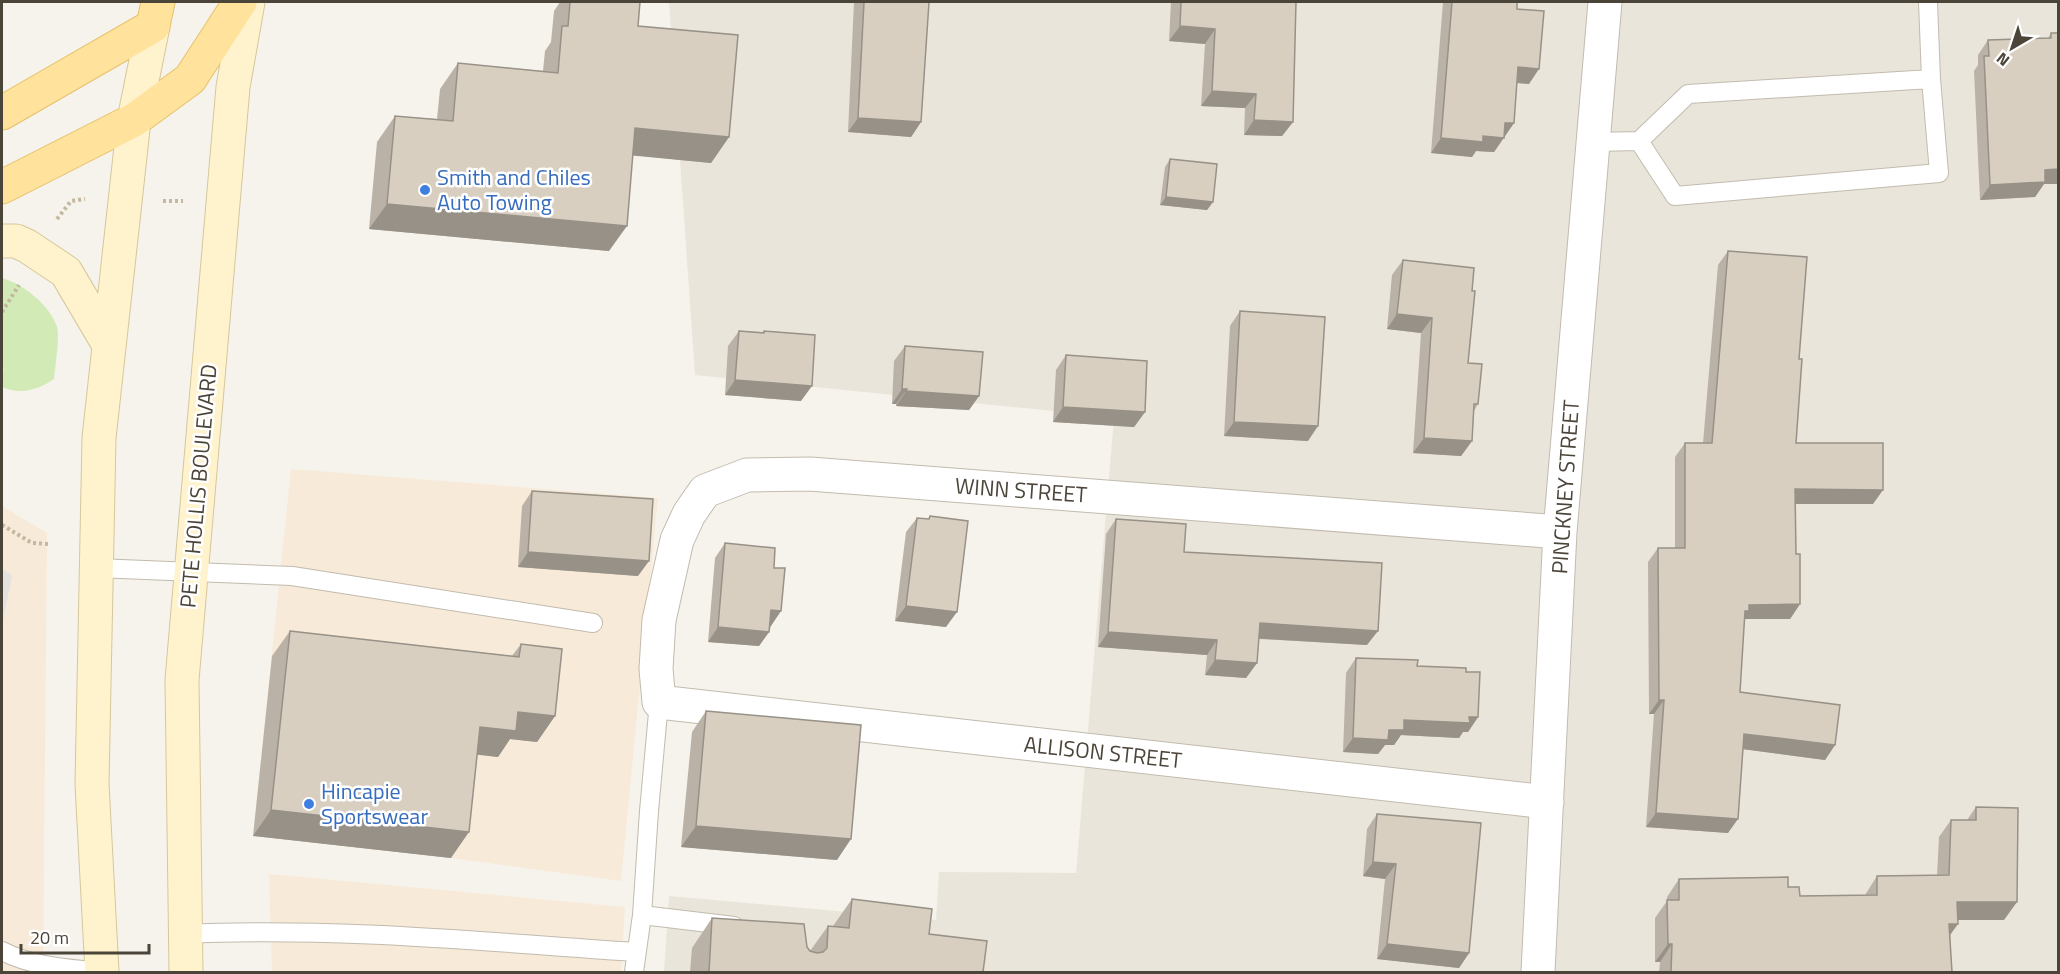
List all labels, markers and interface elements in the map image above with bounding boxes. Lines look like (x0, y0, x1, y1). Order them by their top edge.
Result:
north arrow (1982, 18, 2042, 78)
text: N (1991, 47, 2014, 72)
place label: Smith and Chiles Auto Towing (437, 160, 591, 219)
marker: Smith and Chiles Auto Towing (418, 183, 432, 197)
street label: PETE HOLLIS BOULEVARD (170, 363, 226, 609)
street label: PINCKNEY STREET (1542, 398, 1588, 575)
street label: WINN STREET (954, 468, 1089, 512)
street label: ALLISON STREET (1022, 727, 1184, 777)
place label: Hincapie Sportswear (321, 774, 428, 833)
marker: Hincapie Sportswear (302, 797, 316, 811)
scale bar (21, 917, 148, 955)
text: 20 m (30, 924, 69, 951)

